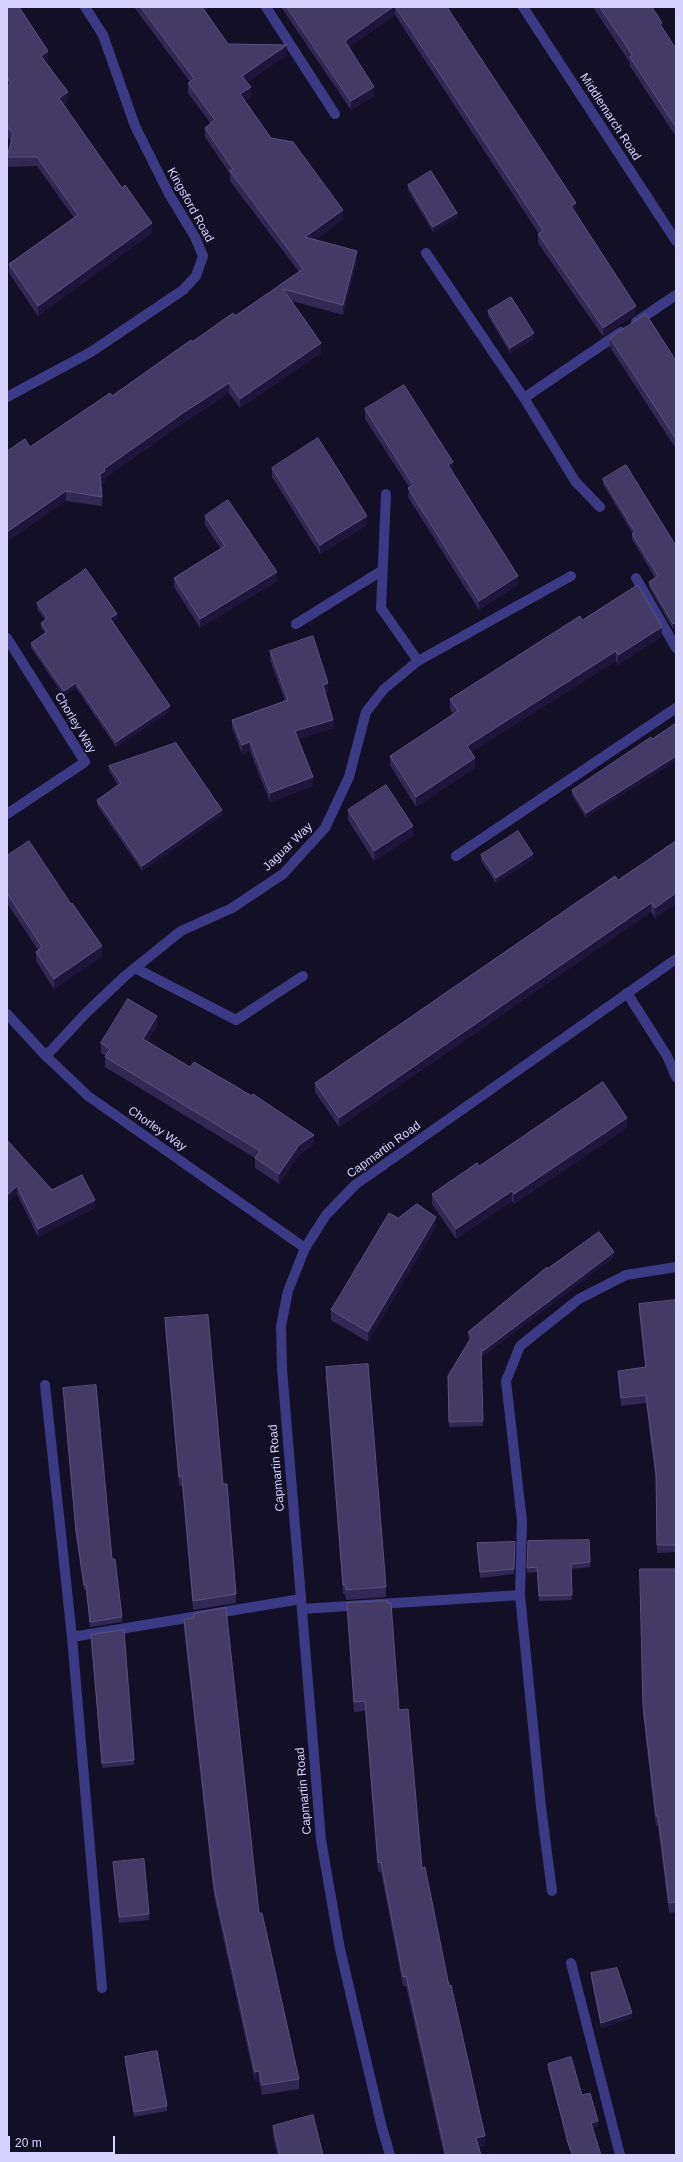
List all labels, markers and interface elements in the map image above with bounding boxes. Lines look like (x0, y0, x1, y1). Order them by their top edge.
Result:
street label: Middlemarch Road (577, 71, 643, 163)
street label: Kingsford Road (164, 165, 216, 245)
street label: Chorley Way (51, 690, 99, 756)
street label: Jaguar Way (260, 820, 316, 874)
street label: Chorley Way (125, 1104, 189, 1154)
street label: Capmartin Road (344, 1118, 424, 1182)
street label: Capmartin Road (266, 1424, 288, 1512)
street label: Capmartin Road (293, 1747, 315, 1835)
scale bar (10, 2128, 117, 2154)
text: 20 m (15, 2136, 42, 2150)

